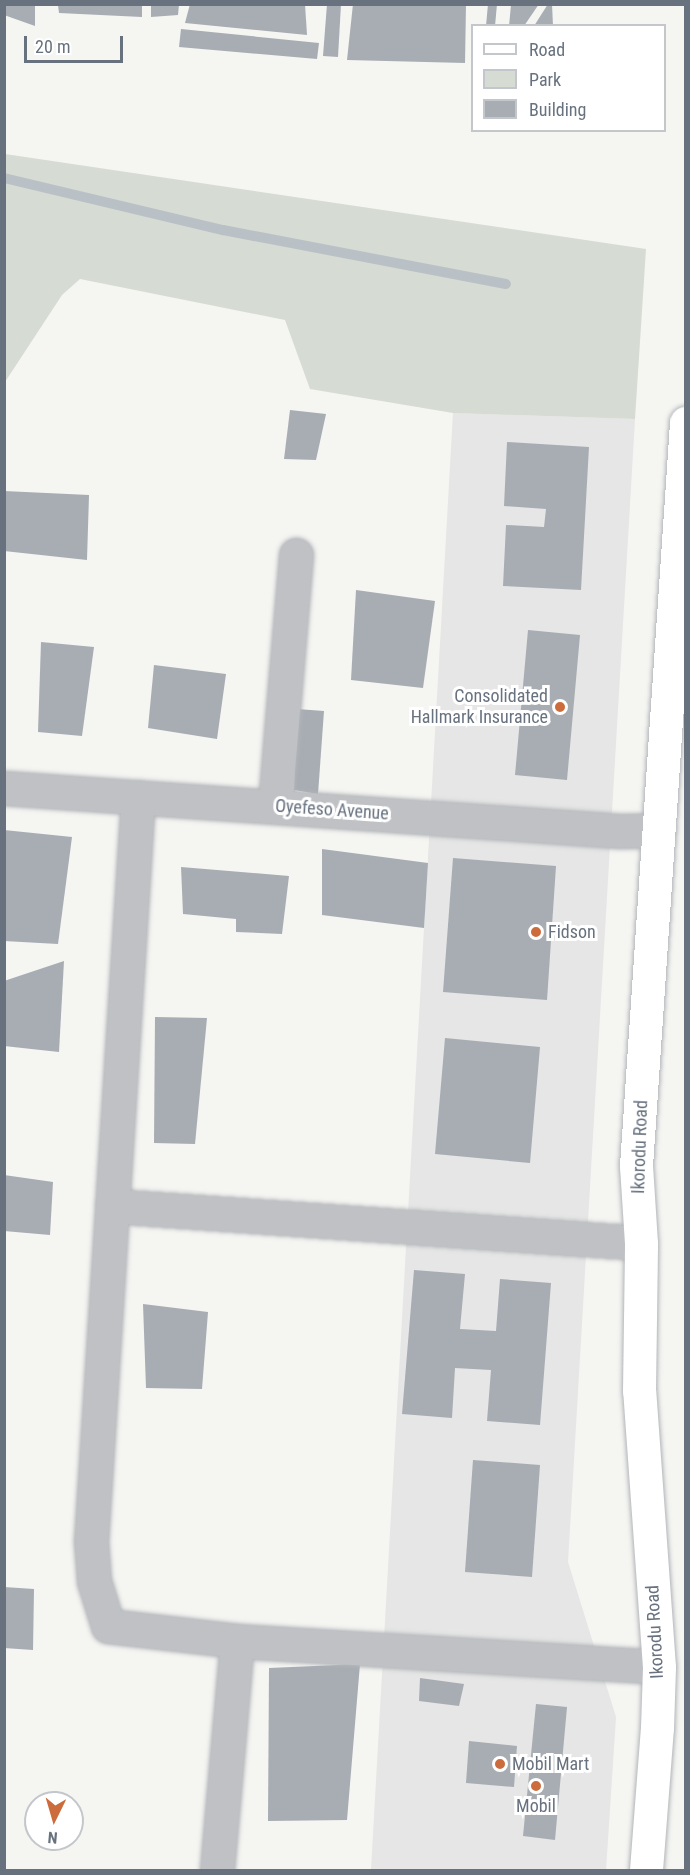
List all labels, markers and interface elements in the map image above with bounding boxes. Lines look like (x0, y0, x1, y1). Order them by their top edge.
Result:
scale bar (27, 24, 126, 62)
legend (471, 24, 666, 132)
text: 20 m (35, 36, 70, 57)
text: Road (529, 39, 565, 60)
text: Park (529, 69, 561, 90)
text: Building (529, 99, 586, 120)
place label: Consolidated Hallmark Insurance (411, 686, 548, 728)
marker: Consolidated Hallmark Insurance (553, 700, 567, 714)
street label: Oyefeso Avenue (275, 795, 389, 825)
place label: Fidson (548, 921, 596, 943)
marker: Fidson (529, 925, 543, 939)
street label: Ikorodu Road (628, 1100, 652, 1194)
street label: Ikorodu Road (642, 1585, 668, 1679)
place label: Mobil Mart (512, 1753, 589, 1775)
marker: Mobil Mart (493, 1757, 507, 1771)
marker: Mobil (529, 1779, 543, 1793)
north arrow (24, 1791, 84, 1851)
place label: Mobil (516, 1795, 556, 1817)
text: N (47, 1828, 58, 1847)

